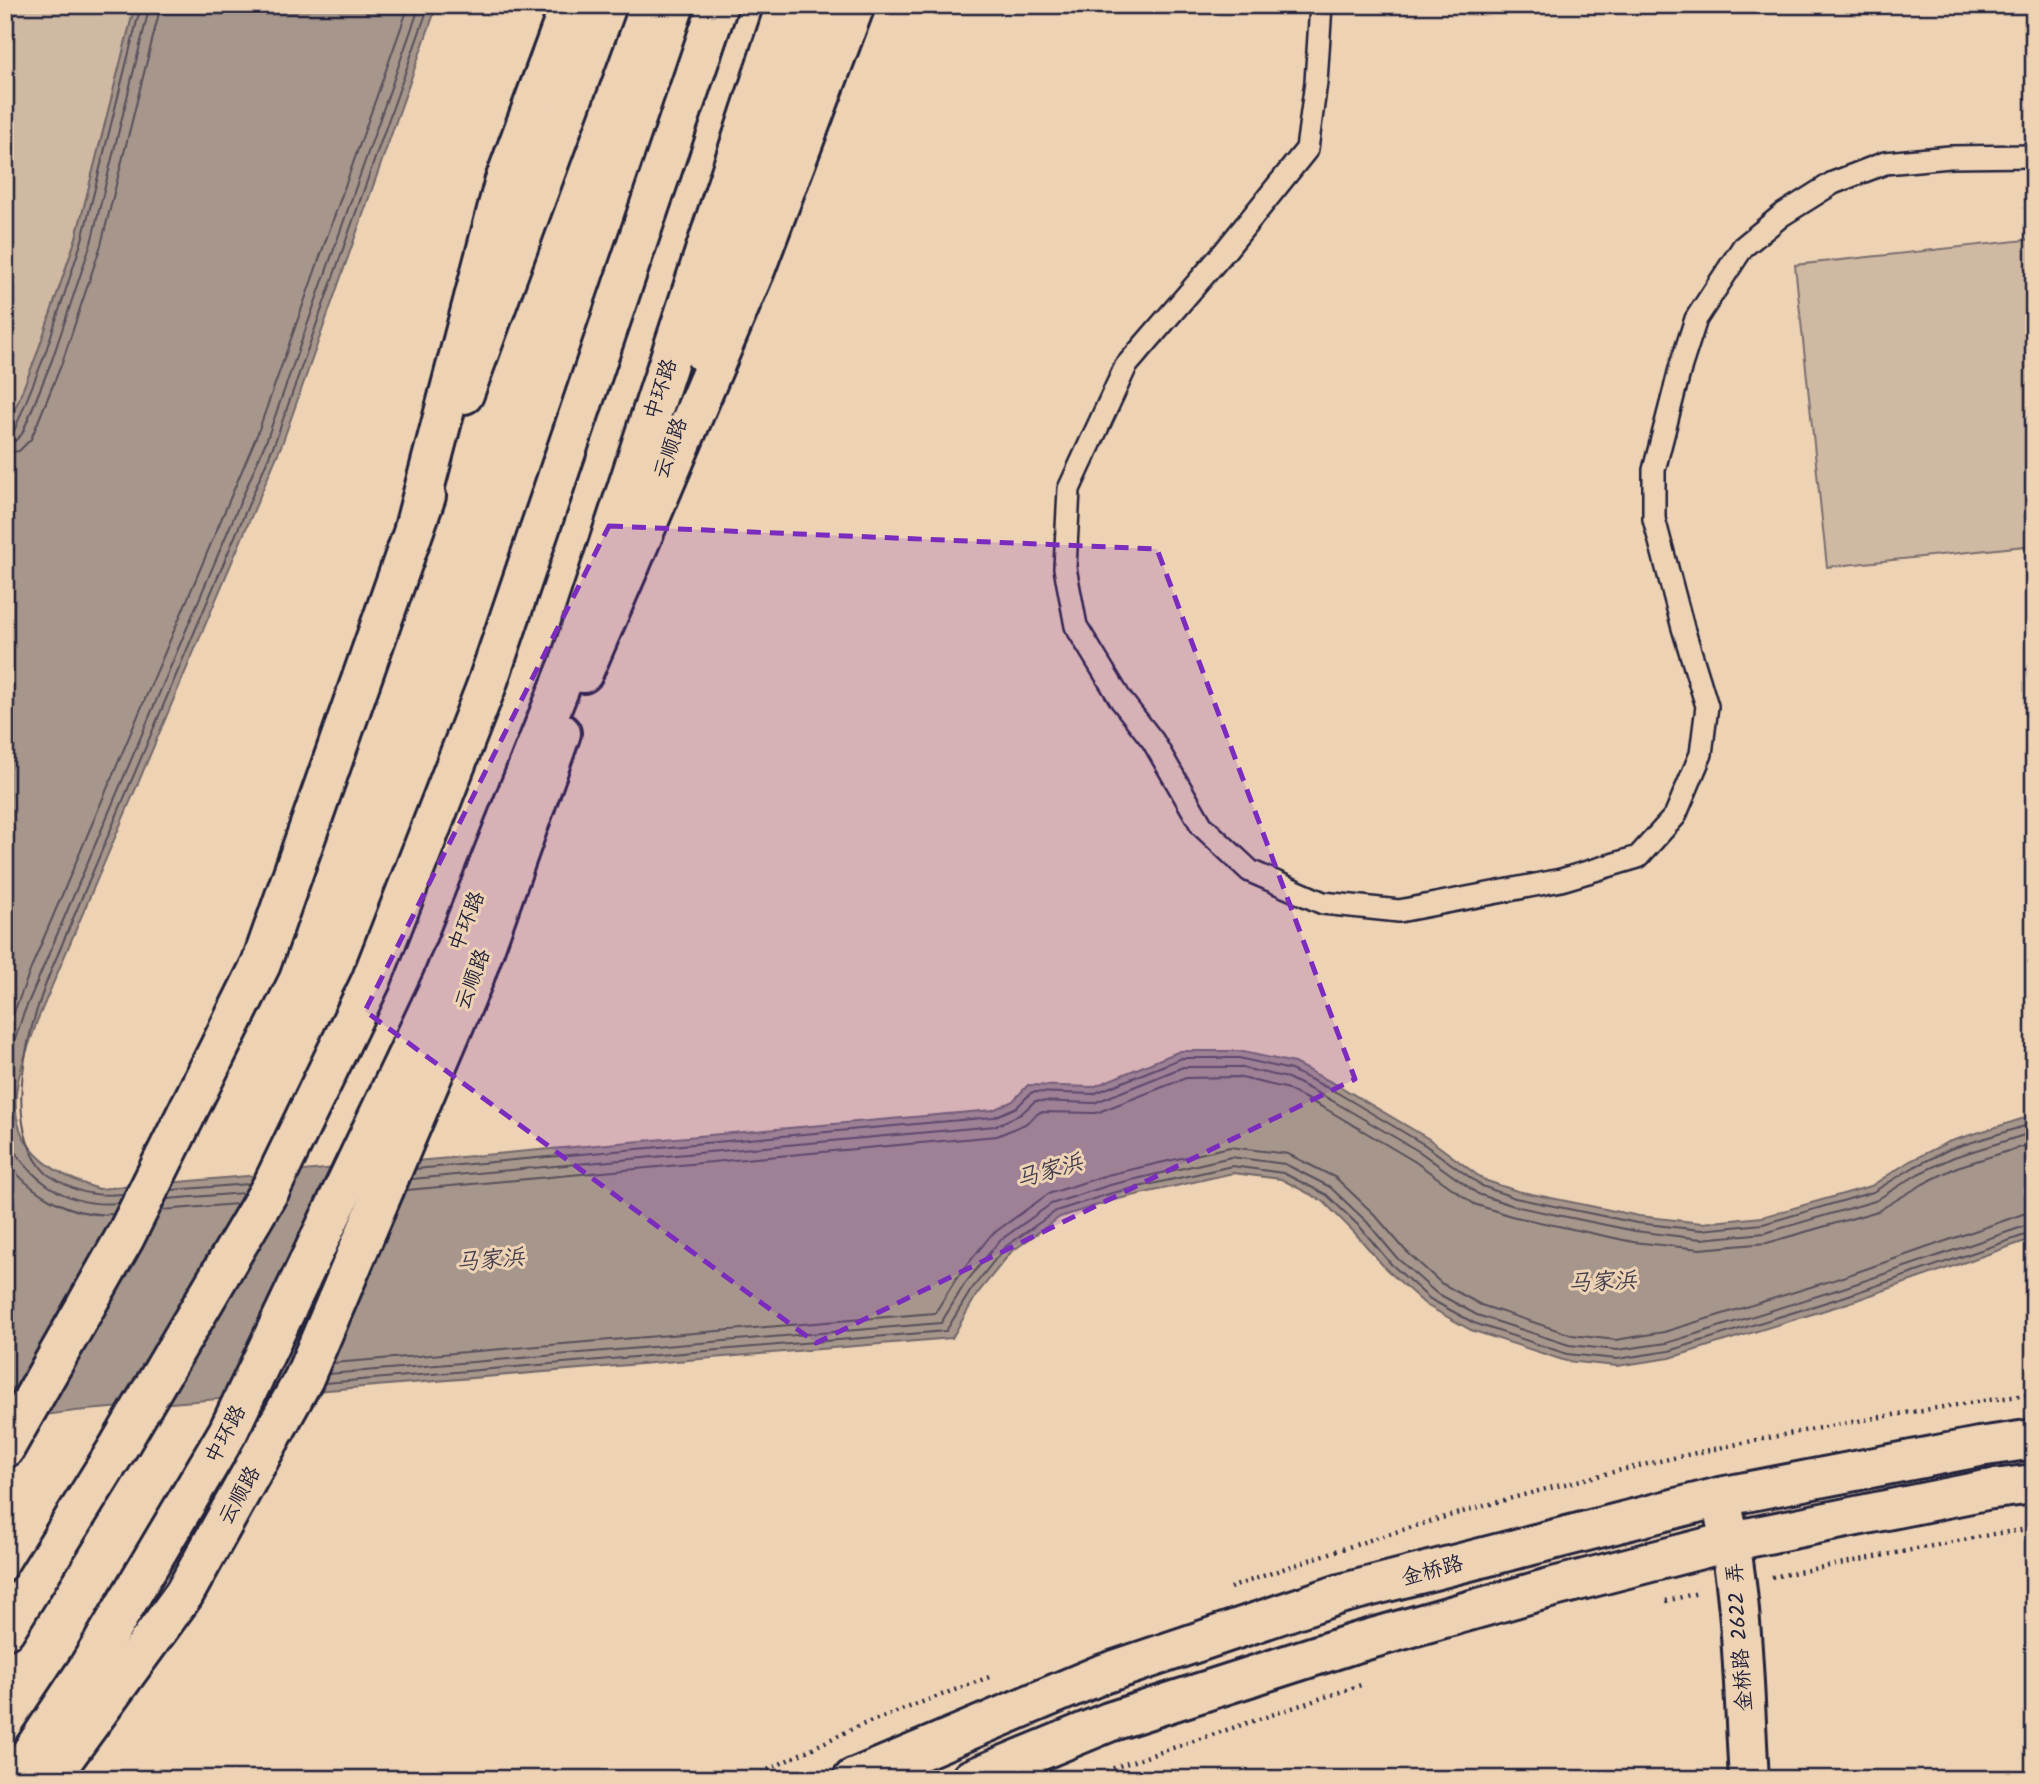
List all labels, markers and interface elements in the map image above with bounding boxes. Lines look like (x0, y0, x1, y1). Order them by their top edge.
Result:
street label: 中环路 (636, 354, 687, 425)
street label: 云顺路 (646, 413, 697, 484)
street label: 中环路 (440, 886, 494, 957)
street label: 云顺路 (447, 944, 500, 1015)
water label: 马家浜 (1011, 1145, 1089, 1199)
water label: 马家浜 (454, 1240, 527, 1282)
water label: 马家浜 (1567, 1263, 1638, 1303)
street label: 中环路 (197, 1399, 256, 1470)
street label: 云顺路 (211, 1460, 270, 1531)
street label: 金桥路 (1398, 1547, 1467, 1596)
street label: 金桥路 2622 弄 (1719, 1561, 1762, 1712)

